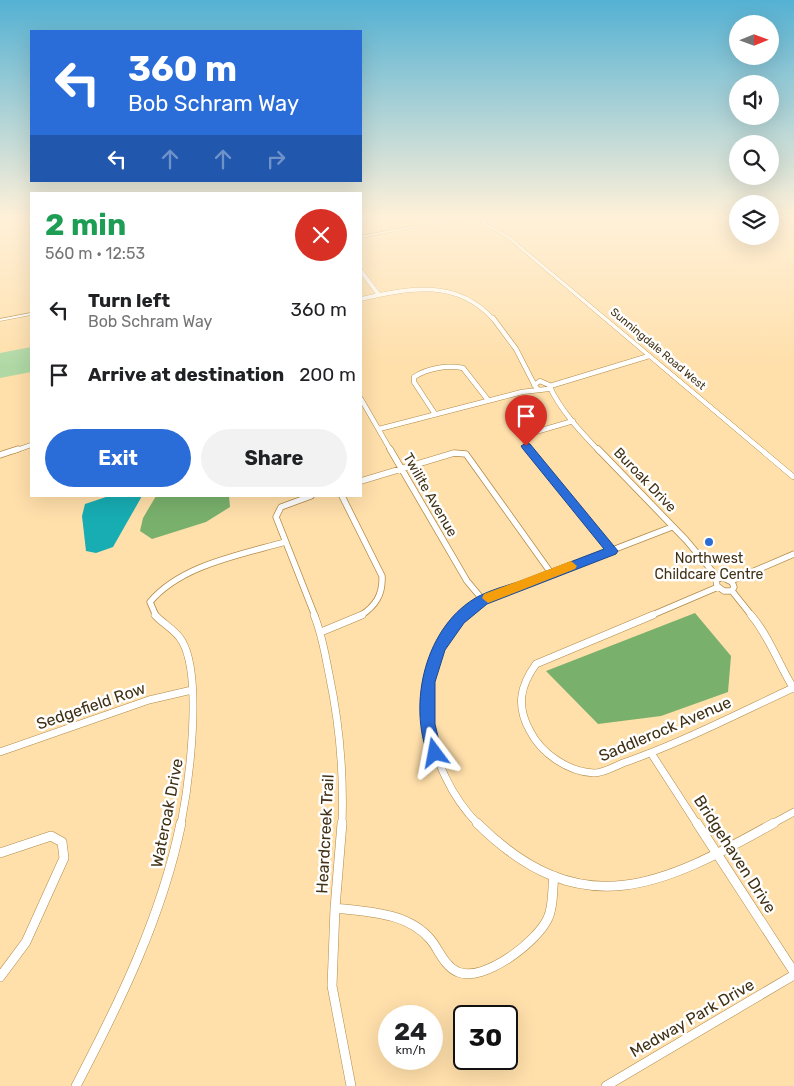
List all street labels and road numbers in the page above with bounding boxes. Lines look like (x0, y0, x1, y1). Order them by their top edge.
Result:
street label: Sunningdale Road West (608, 305, 709, 393)
street label: Buroak Drive (610, 444, 680, 516)
street label: Twilite Avenue (399, 450, 461, 540)
street label: Sedgefield Row (34, 678, 148, 734)
street label: Saddlerock Avenue (596, 692, 734, 766)
street label: Wateroak Drive (147, 757, 187, 869)
street label: Heardcreek Trail (312, 774, 338, 894)
street label: Bridgehaven Drive (690, 791, 780, 917)
street label: Medway Park Drive (626, 975, 758, 1061)

